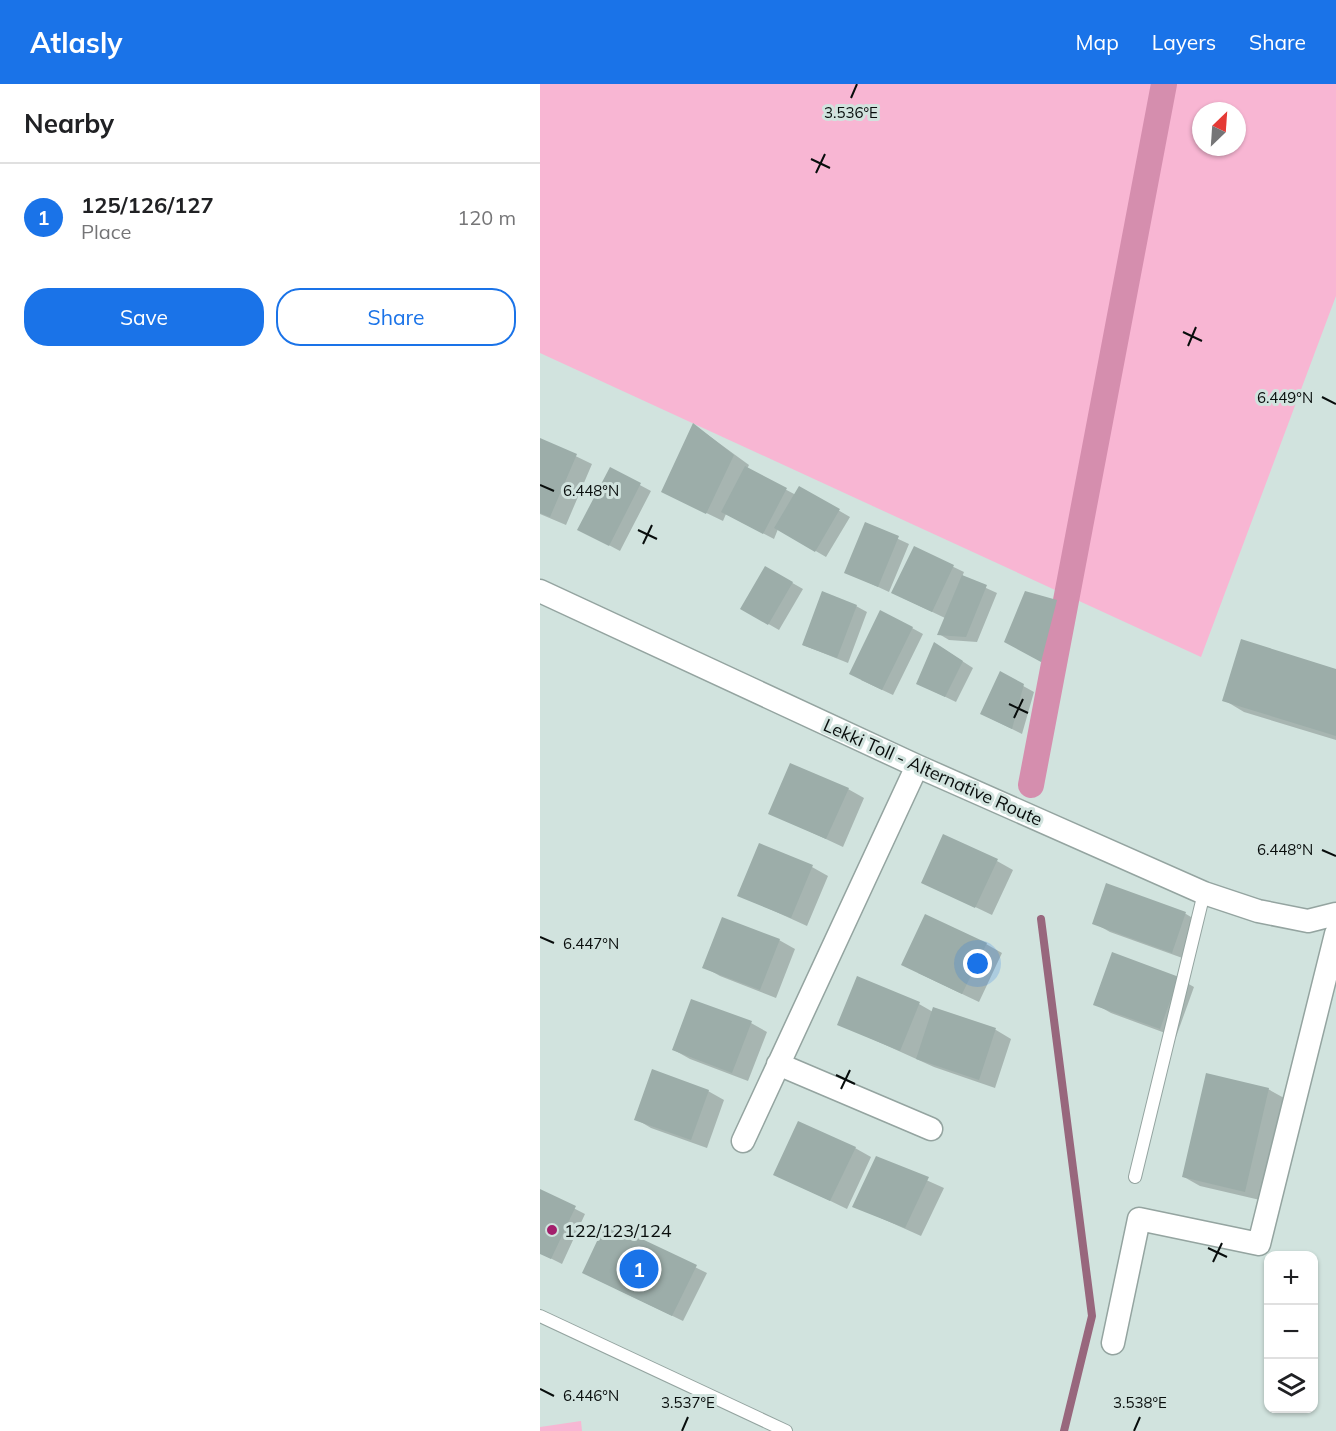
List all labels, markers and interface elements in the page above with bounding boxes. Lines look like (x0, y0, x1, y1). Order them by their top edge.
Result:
text: Atlasly (30, 25, 122, 60)
text: Map (1076, 29, 1119, 55)
text: Layers (1152, 29, 1216, 55)
text: Share (1249, 29, 1306, 55)
north arrow (1192, 102, 1246, 156)
text: 3.536°E (824, 103, 878, 122)
text: Nearby (24, 107, 114, 140)
text: 125/126/127 (81, 191, 214, 219)
text: 1 (38, 205, 50, 230)
text: 120 m (457, 205, 516, 230)
text: Place (81, 219, 131, 244)
button: Save (24, 288, 264, 346)
button: Share (276, 288, 516, 346)
text: 6.449°N (1257, 388, 1313, 407)
text: 6.448°N (563, 481, 619, 500)
street label: Lekki Toll - Alternative Route (820, 713, 1046, 831)
text: 6.448°N (1257, 840, 1313, 859)
text: 6.447°N (563, 934, 619, 953)
your location (963, 949, 992, 978)
place label: 122/123/124 (564, 1219, 672, 1242)
marker: 122/123/124 (545, 1223, 559, 1237)
pin: 1 (620, 1246, 658, 1292)
map controls (1264, 1251, 1318, 1413)
button: + (1264, 1251, 1318, 1305)
button: − (1264, 1305, 1318, 1359)
button: layers (1264, 1359, 1318, 1413)
text: 6.446°N (563, 1386, 619, 1405)
text: 3.537°E (661, 1393, 715, 1412)
text: 3.538°E (1113, 1393, 1167, 1412)

